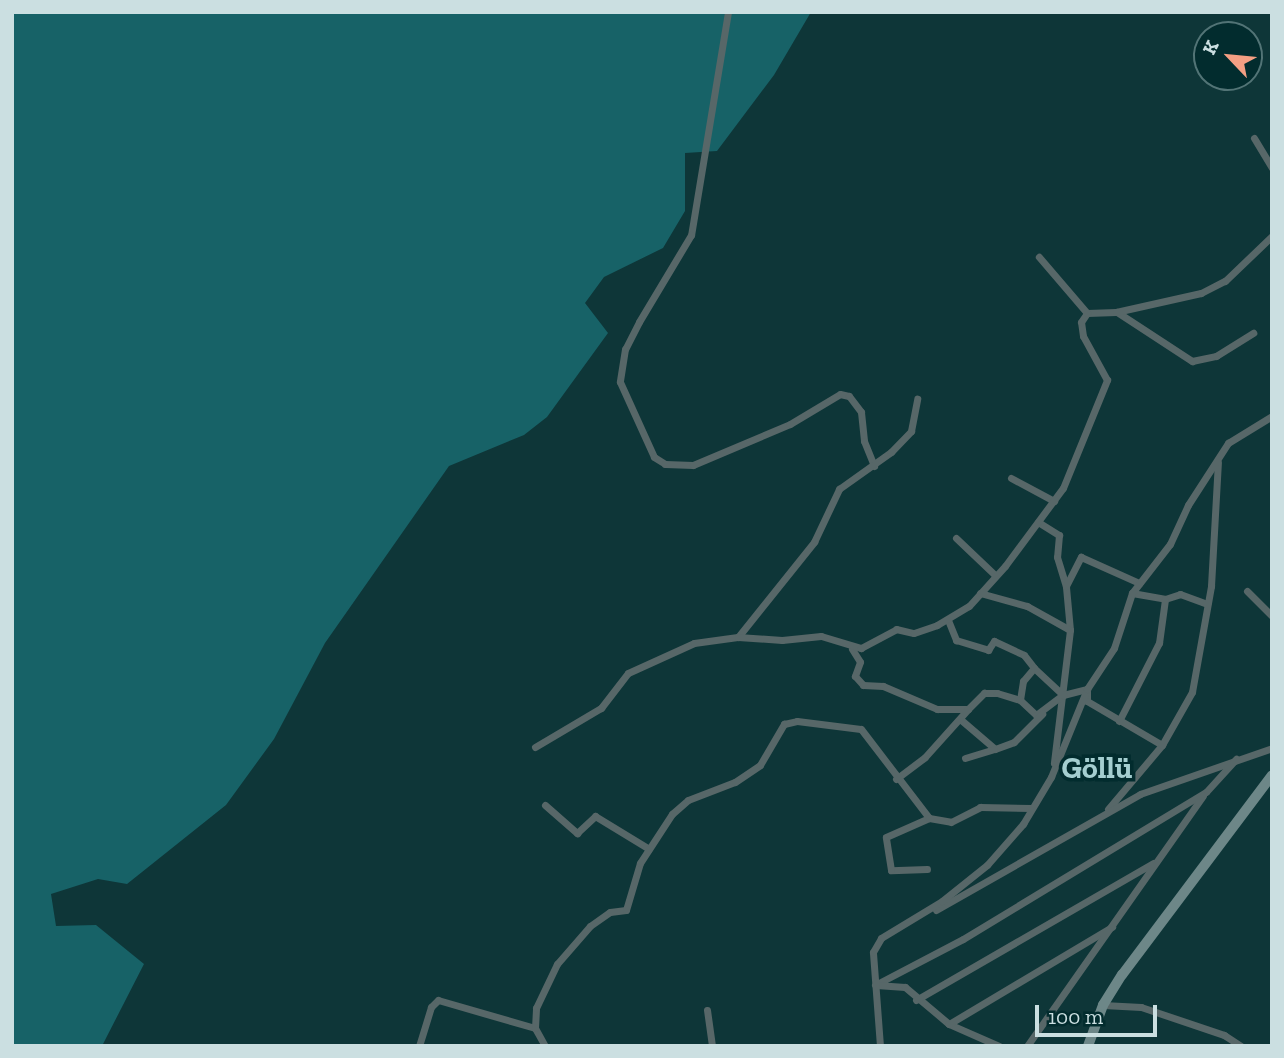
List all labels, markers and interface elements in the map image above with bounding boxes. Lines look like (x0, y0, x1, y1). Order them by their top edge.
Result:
north arrow (1193, 21, 1263, 91)
text: K (1197, 37, 1224, 58)
district label: Göllü (1062, 750, 1132, 786)
scale bar (1039, 992, 1162, 1036)
text: 100 m (1048, 1004, 1103, 1029)

